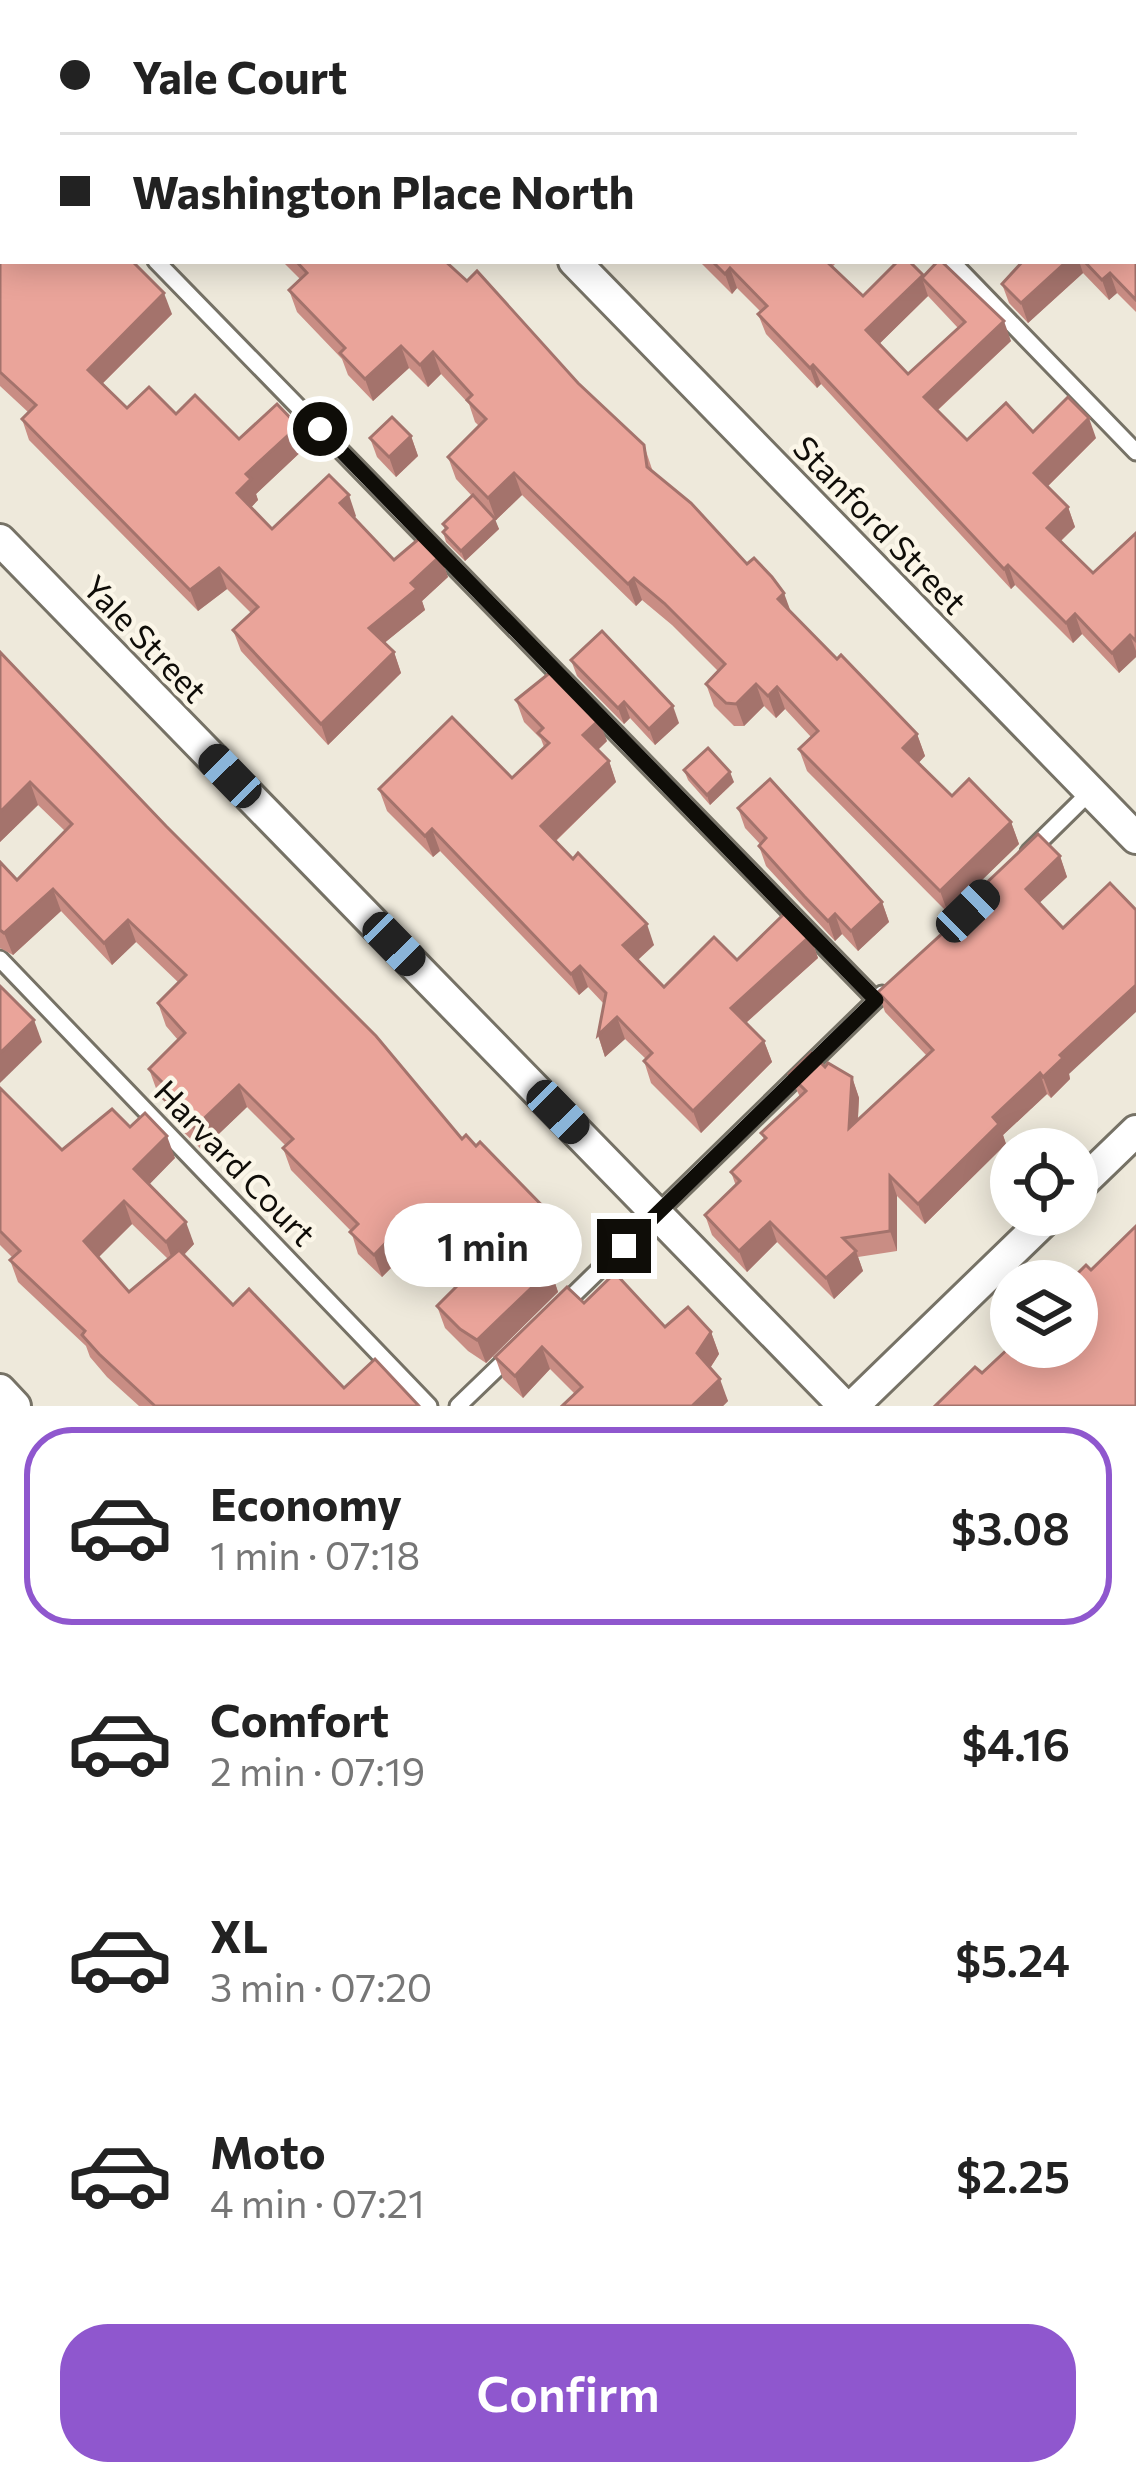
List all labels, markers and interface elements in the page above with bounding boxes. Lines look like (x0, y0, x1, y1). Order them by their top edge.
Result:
text: Yale Court (132, 48, 347, 103)
text: Washington Place North (132, 163, 634, 218)
route start (293, 402, 347, 456)
street label: Stanford Street (786, 426, 976, 622)
street label: Yale Street (75, 566, 217, 710)
car (192, 738, 268, 814)
car (930, 873, 1006, 949)
car (356, 906, 432, 982)
street label: Harvard Court (147, 1071, 325, 1253)
car (520, 1074, 596, 1150)
map controls (990, 1128, 1098, 1368)
button: locate (990, 1128, 1098, 1236)
callout: 1 min (384, 1204, 582, 1288)
route end (597, 1219, 651, 1273)
text: 1 min (437, 1221, 529, 1269)
button: layers (990, 1260, 1098, 1368)
icon: car (66, 1472, 174, 1580)
text: Economy (210, 1475, 402, 1530)
text: $3.08 (951, 1499, 1070, 1554)
text: 1 min · 07:18 (210, 1530, 420, 1578)
icon: car (66, 1688, 174, 1796)
text: Comfort (210, 1691, 389, 1746)
text: $4.16 (961, 1715, 1070, 1770)
text: 2 min · 07:19 (210, 1746, 425, 1794)
icon: car (66, 1904, 174, 2012)
text: XL (210, 1907, 268, 1962)
text: $5.24 (955, 1931, 1070, 1986)
text: 3 min · 07:20 (210, 1962, 432, 2010)
icon: car (66, 2120, 174, 2228)
text: Moto (210, 2123, 326, 2178)
text: $2.25 (956, 2147, 1070, 2202)
text: 4 min · 07:21 (210, 2178, 425, 2226)
button: Confirm (60, 2324, 1076, 2462)

